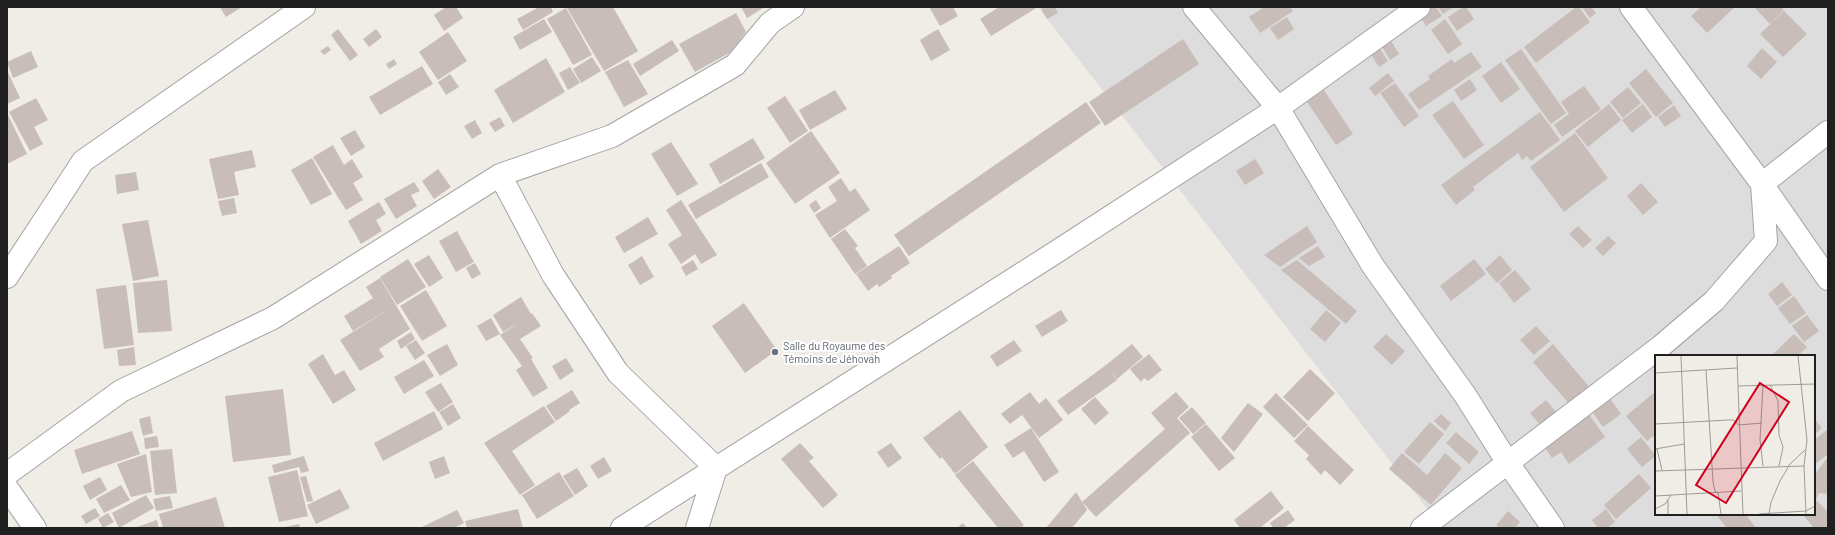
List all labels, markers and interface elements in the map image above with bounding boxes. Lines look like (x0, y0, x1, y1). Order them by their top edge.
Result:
place label: Salle du Royaume des Témoins de Jéhovah (783, 339, 885, 365)
marker: Salle du Royaume des Témoins de Jéhovah (770, 347, 780, 357)
inset map (1655, 355, 1815, 515)

